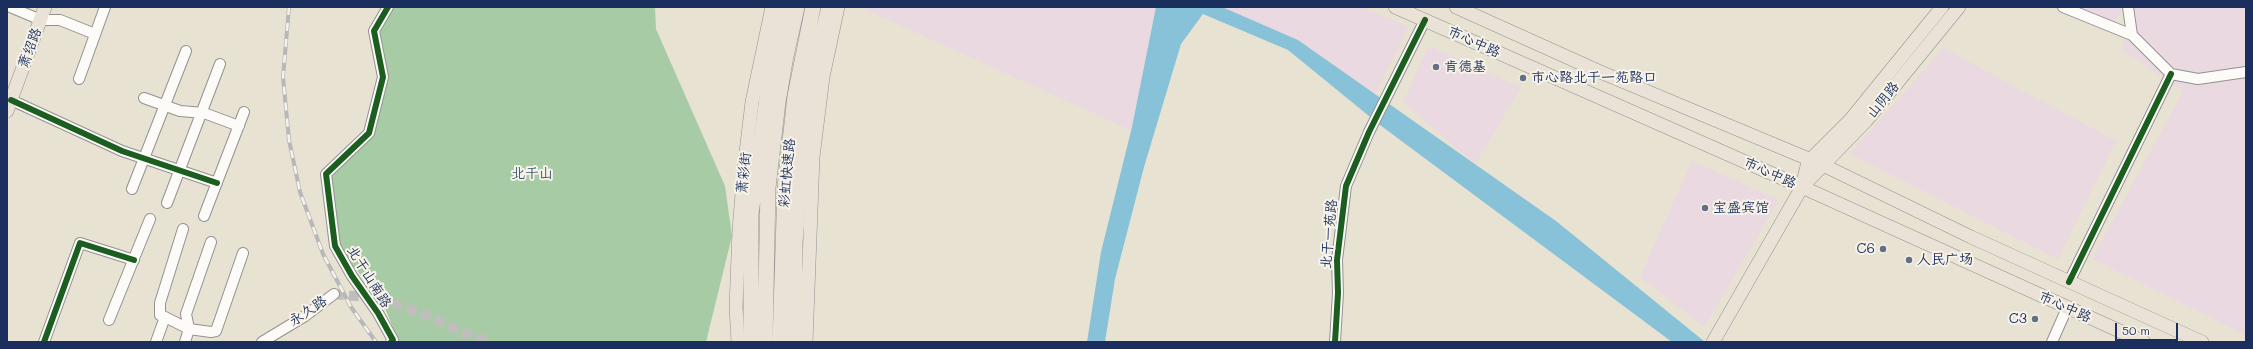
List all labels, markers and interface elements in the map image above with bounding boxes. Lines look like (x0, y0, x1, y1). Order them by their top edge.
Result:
street label: 市心中路 (1445, 23, 1503, 61)
street label: 萧绍路 (15, 25, 45, 71)
place label: 肯德基 (1444, 59, 1486, 75)
marker: 肯德基 (1431, 62, 1441, 72)
place label: 市心路北干一苑路口 (1531, 70, 1657, 86)
marker: 市心路北干一苑路口 (1518, 73, 1528, 83)
street label: 山阴路 (1863, 78, 1903, 122)
street label: 彩虹快速路 (776, 137, 798, 209)
street label: 萧彩街 (733, 151, 755, 195)
street label: 市心中路 (1741, 154, 1799, 192)
park label: 北干山 (511, 166, 553, 182)
street label: 北干一苑路 (1318, 198, 1340, 270)
place label: 宝盛宾馆 (1713, 200, 1769, 216)
marker: 宝盛宾馆 (1700, 203, 1710, 213)
place label: C6 (1857, 241, 1875, 257)
street label: 北干山南路 (343, 243, 395, 311)
marker: C6 (1878, 244, 1888, 254)
place label: 人民广场 (1917, 252, 1973, 268)
marker: 人民广场 (1904, 255, 1914, 265)
street label: 市心中路 (2036, 288, 2094, 326)
street label: 永久路 (286, 292, 330, 330)
place label: C3 (2009, 311, 2027, 327)
marker: C3 (2030, 314, 2040, 324)
scale bar (2117, 315, 2180, 341)
text: 50 m (2122, 322, 2150, 338)

